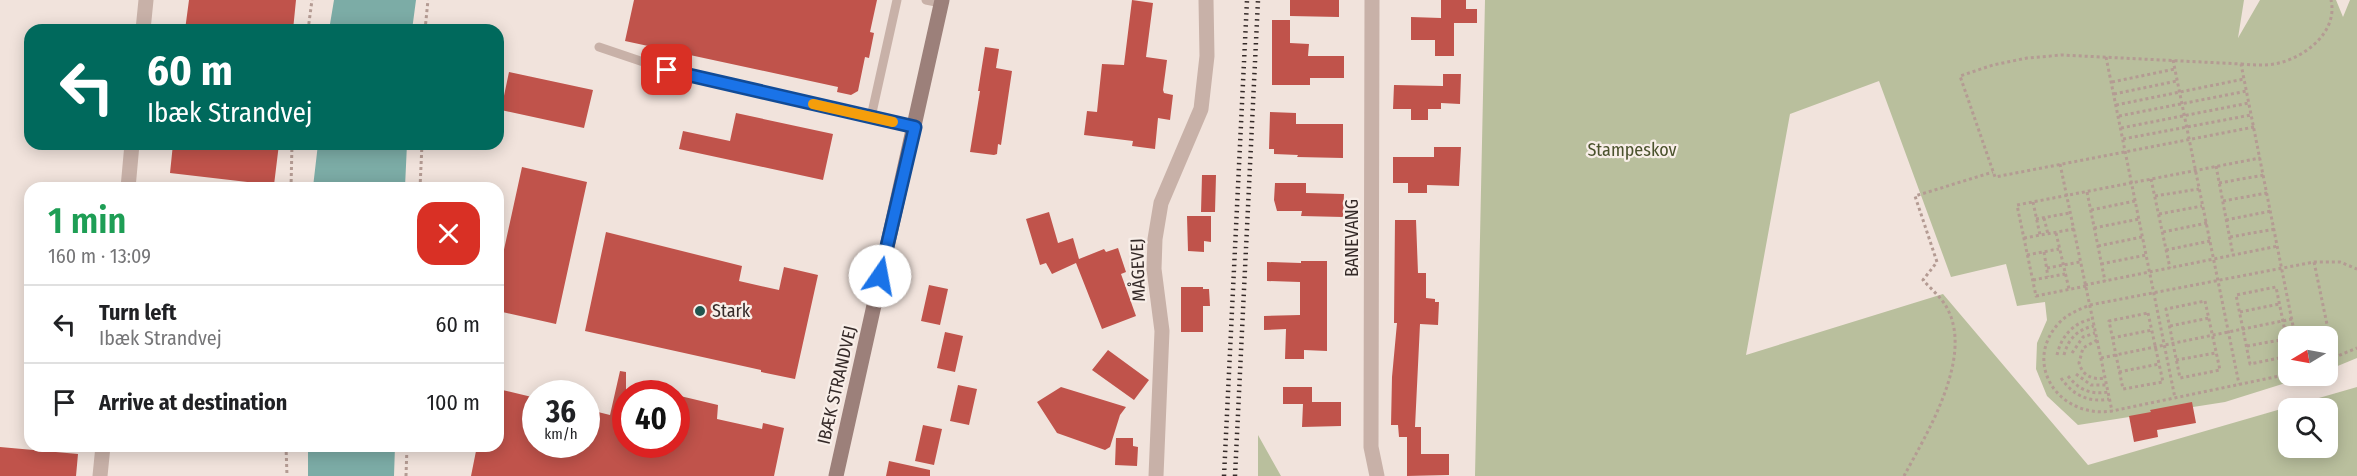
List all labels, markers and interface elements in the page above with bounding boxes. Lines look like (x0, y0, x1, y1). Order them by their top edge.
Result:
pin (641, 44, 692, 95)
text: 60 m (147, 46, 233, 96)
icon: left (48, 48, 126, 126)
icon: arrive (650, 53, 683, 86)
text: Ibæk Strandvej (147, 97, 313, 129)
park label: Stampeskov (1587, 139, 1677, 161)
text: 1 min (48, 199, 126, 243)
street label: BANEVANG (1341, 199, 1363, 277)
button: close (417, 202, 480, 265)
street label: MÅGEVEJ (1125, 238, 1150, 302)
text: 160 m · 13:09 (48, 244, 151, 268)
position arrow (848, 244, 912, 308)
text: Turn left (99, 299, 177, 326)
place label: Stark (712, 300, 751, 322)
marker: Stark (693, 304, 707, 318)
icon: left (48, 308, 81, 341)
text: 60 m (436, 311, 480, 338)
street label: IBÆK STRANDVEJ (813, 324, 861, 446)
text: Ibæk Strandvej (99, 326, 222, 350)
north arrow (2278, 326, 2338, 386)
map controls (2278, 326, 2338, 458)
speed limit sign: 40 (612, 380, 690, 458)
icon: arrive (48, 386, 81, 419)
text: Arrive at destination (99, 389, 287, 416)
text: 100 m (426, 389, 480, 416)
text: 36 (546, 394, 576, 430)
button: search (2278, 398, 2338, 458)
text: km/h (544, 425, 578, 443)

